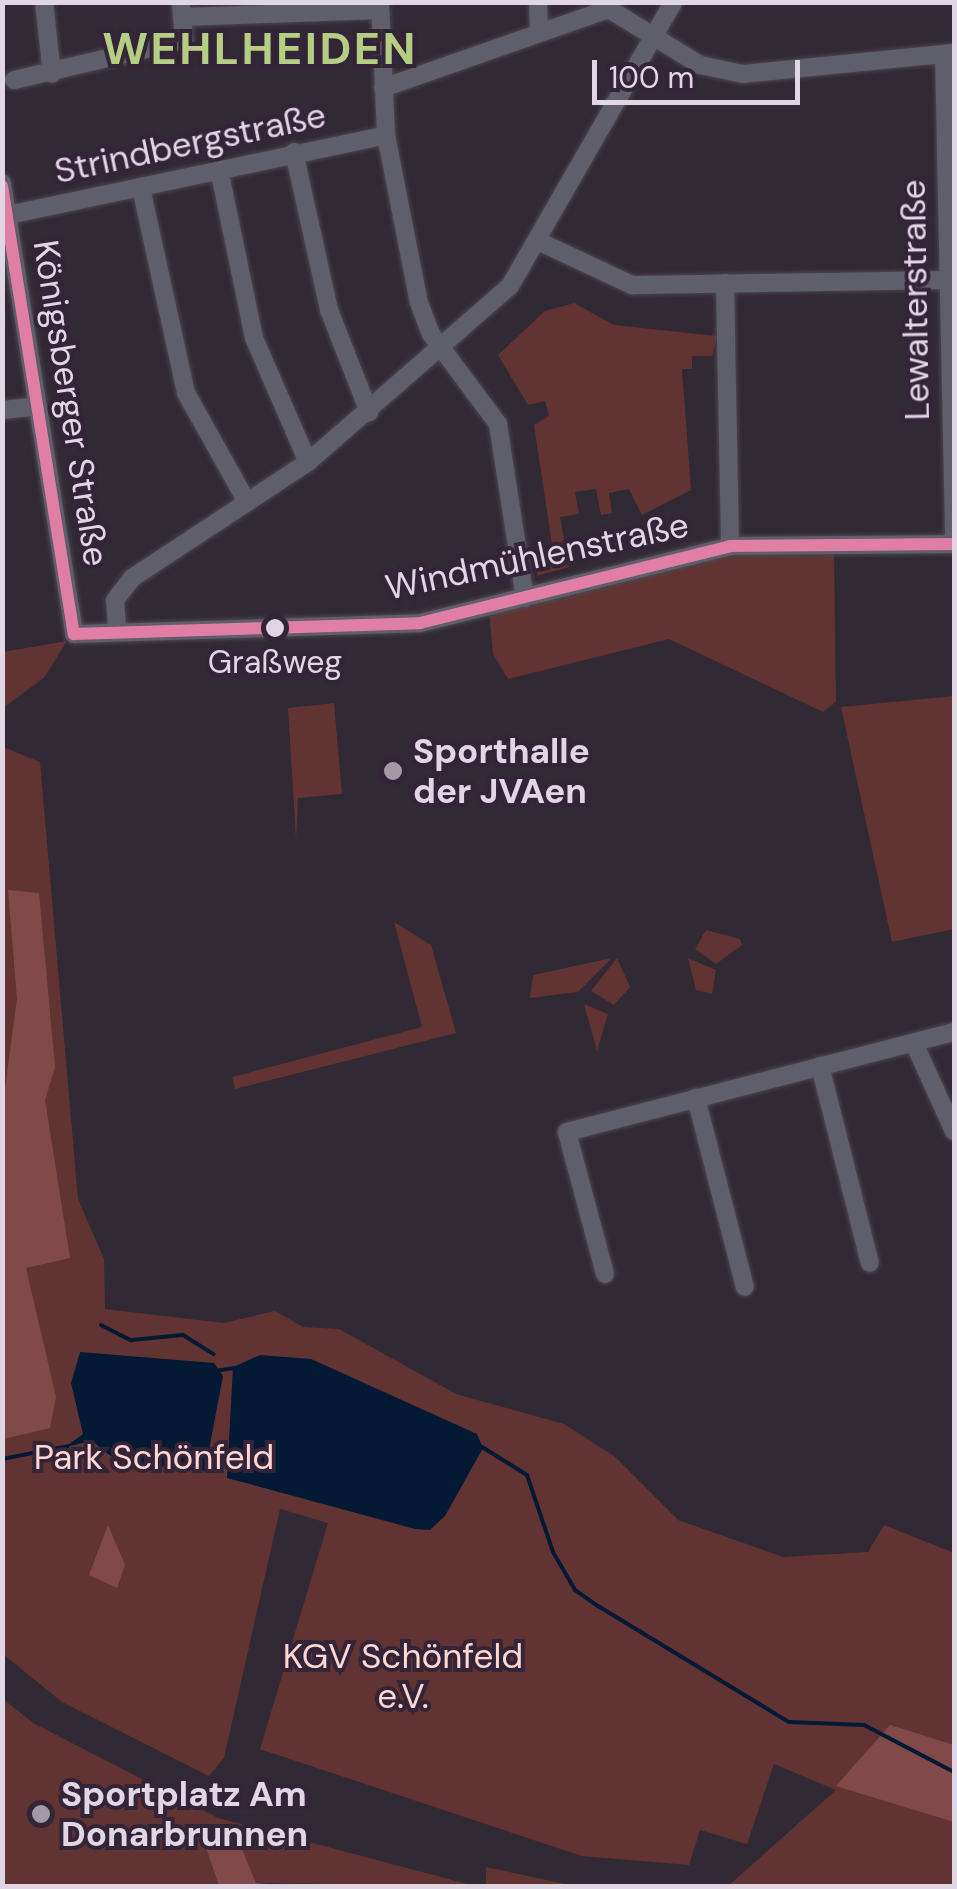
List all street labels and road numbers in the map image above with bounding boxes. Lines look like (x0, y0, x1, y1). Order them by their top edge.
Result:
street label: Strindbergstraße (51, 94, 329, 192)
street label: Lewalterstraße (892, 179, 938, 421)
street label: Königsberger Straße (24, 237, 118, 569)
street label: Windmühlenstraße (382, 503, 692, 609)

